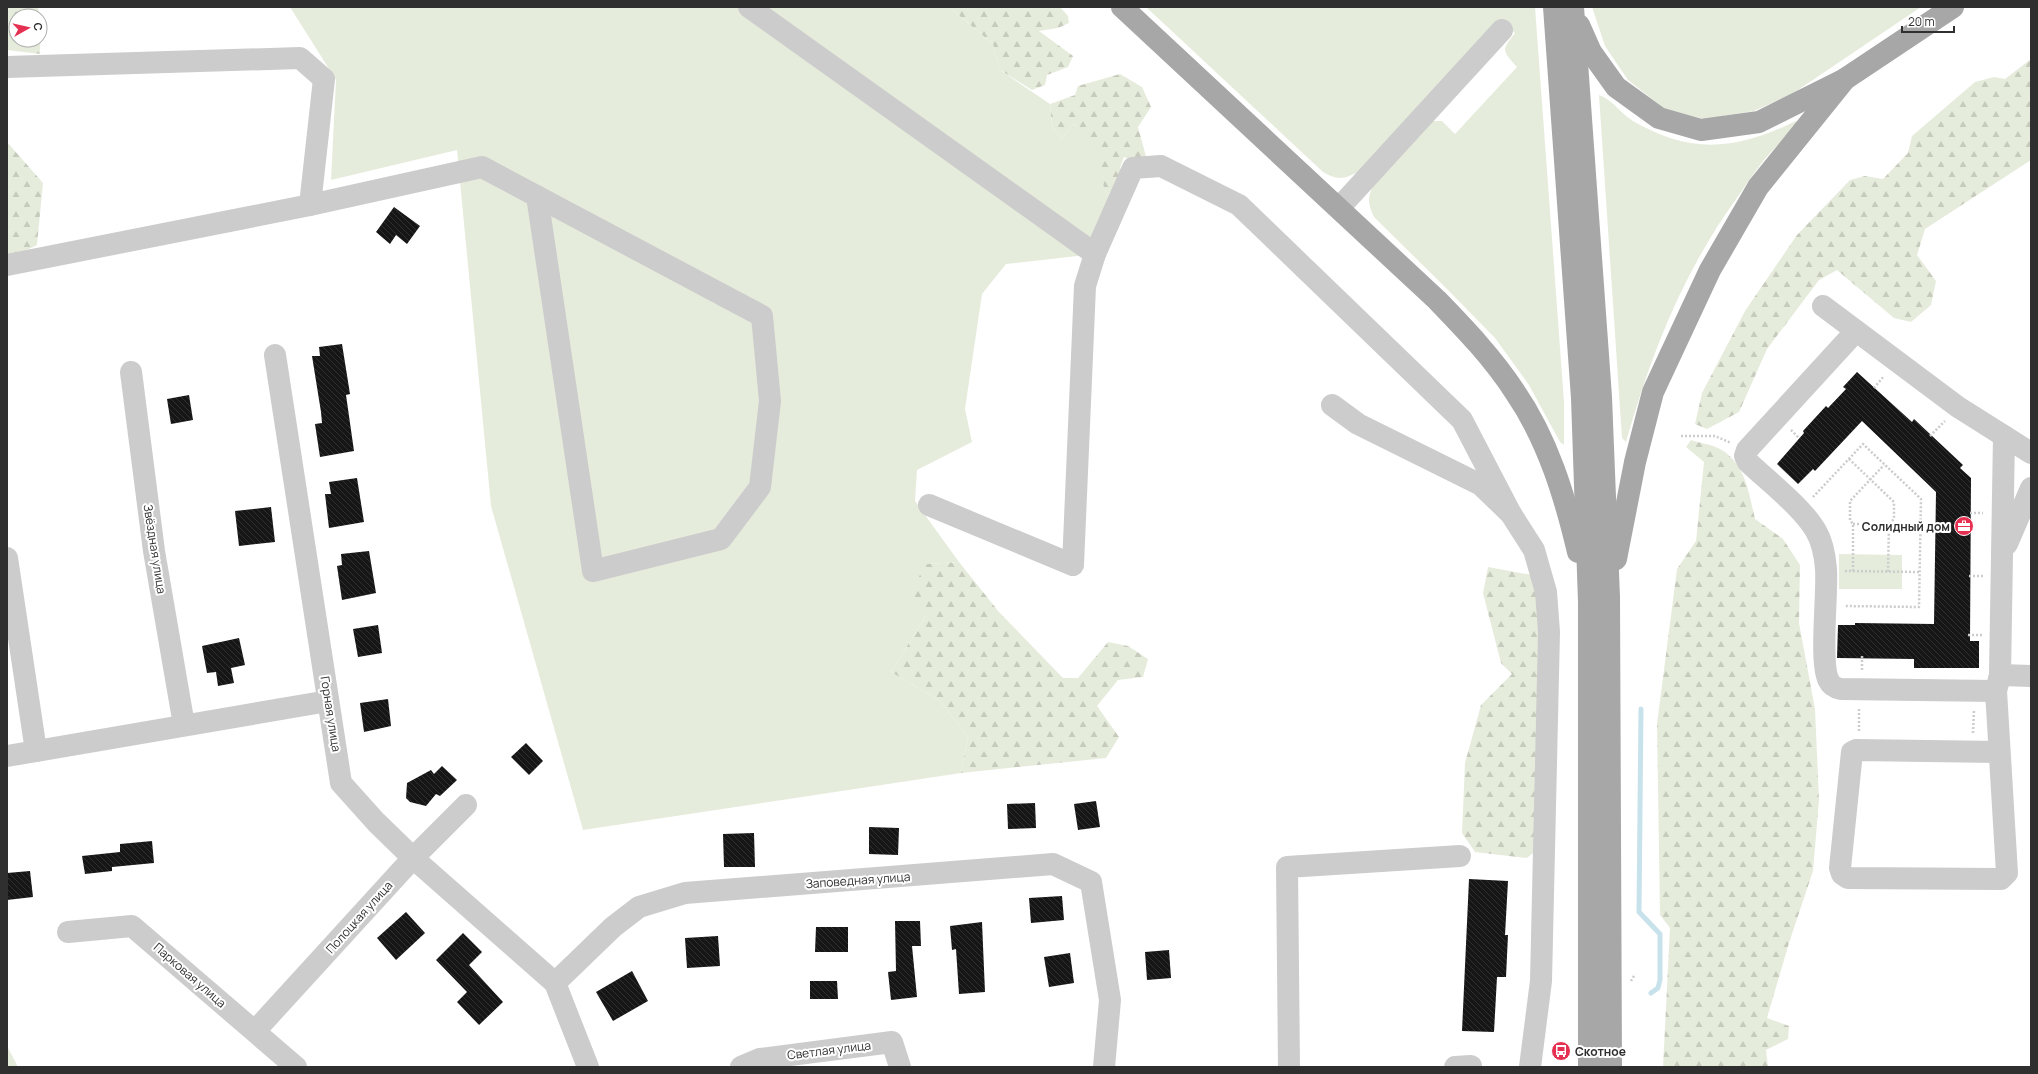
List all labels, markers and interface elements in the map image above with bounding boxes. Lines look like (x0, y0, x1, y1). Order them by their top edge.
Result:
north arrow (8, 8, 48, 48)
scale bar (1902, 8, 1954, 34)
text: 20 m (1908, 13, 1935, 30)
text: С (30, 21, 46, 32)
street label: Звёздная улица (140, 503, 170, 595)
office icon: Солидный дом (1953, 515, 1975, 537)
place label: Солидный дом (1862, 518, 1950, 535)
street label: Горная улица (317, 675, 345, 753)
street label: Заповедная улица (805, 868, 911, 892)
street label: Полоцкая улица (322, 877, 396, 957)
street label: Парковая улица (150, 939, 230, 1011)
street label: Светлая улица (786, 1036, 872, 1064)
bus stop icon: Скотное (1550, 1040, 1572, 1062)
place label: Скотное (1575, 1043, 1626, 1060)

